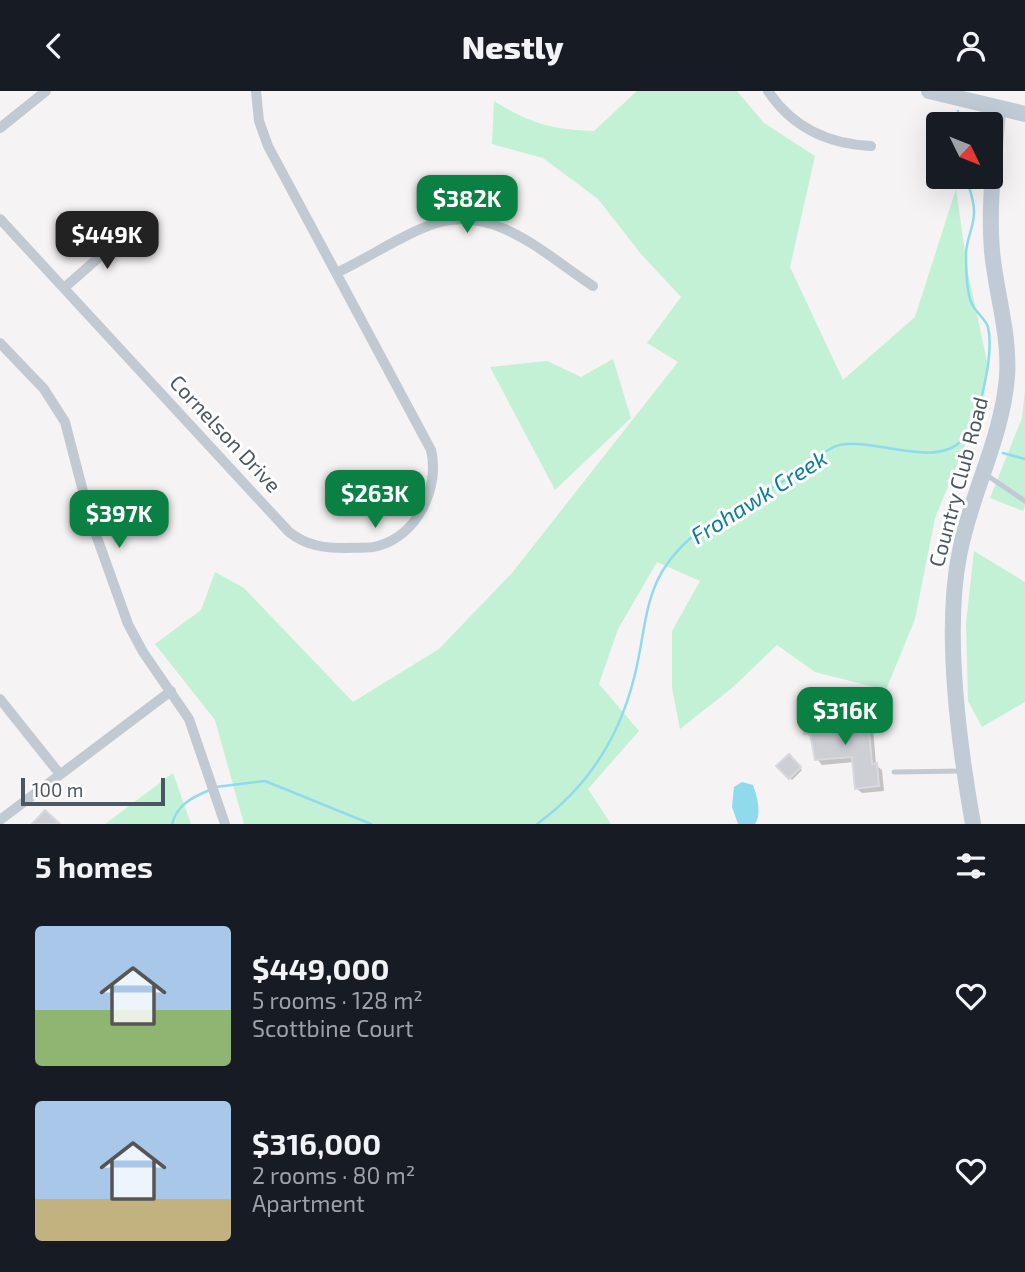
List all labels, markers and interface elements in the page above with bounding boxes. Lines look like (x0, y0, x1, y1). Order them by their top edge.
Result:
icon: back (35, 27, 73, 65)
text: Nestly (462, 27, 563, 65)
icon: person (952, 27, 990, 65)
north arrow (926, 112, 1003, 189)
map controls (926, 112, 1003, 189)
pin: $382K (418, 176, 516, 235)
text: $382K (433, 184, 501, 212)
pin: $449K (58, 211, 156, 271)
text: $449K (72, 220, 142, 248)
street label: Cornelson Drive (165, 369, 287, 497)
street label: Country Club Road (923, 394, 992, 569)
water label: Frohawk Creek (685, 443, 832, 549)
pin: $263K (326, 471, 424, 530)
text: $263K (341, 479, 409, 507)
pin: $397K (70, 491, 168, 550)
text: $397K (86, 499, 152, 527)
pin: $316K (796, 687, 894, 747)
text: $316K (813, 696, 877, 724)
scale bar (21, 775, 164, 807)
text: 100 m (32, 778, 83, 801)
icon: filters (952, 847, 990, 885)
text: 5 homes (35, 848, 153, 884)
text: $449,000 (252, 950, 389, 986)
icon: home (91, 954, 175, 1038)
icon: heart (952, 977, 990, 1015)
text: 5 rooms · 128 m² (252, 986, 423, 1014)
text: Scottbine Court (252, 1014, 413, 1042)
text: $316,000 (252, 1125, 381, 1161)
icon: home (91, 1129, 175, 1213)
icon: heart (952, 1152, 990, 1190)
text: 2 rooms · 80 m² (252, 1161, 415, 1189)
text: Apartment (252, 1189, 365, 1217)

